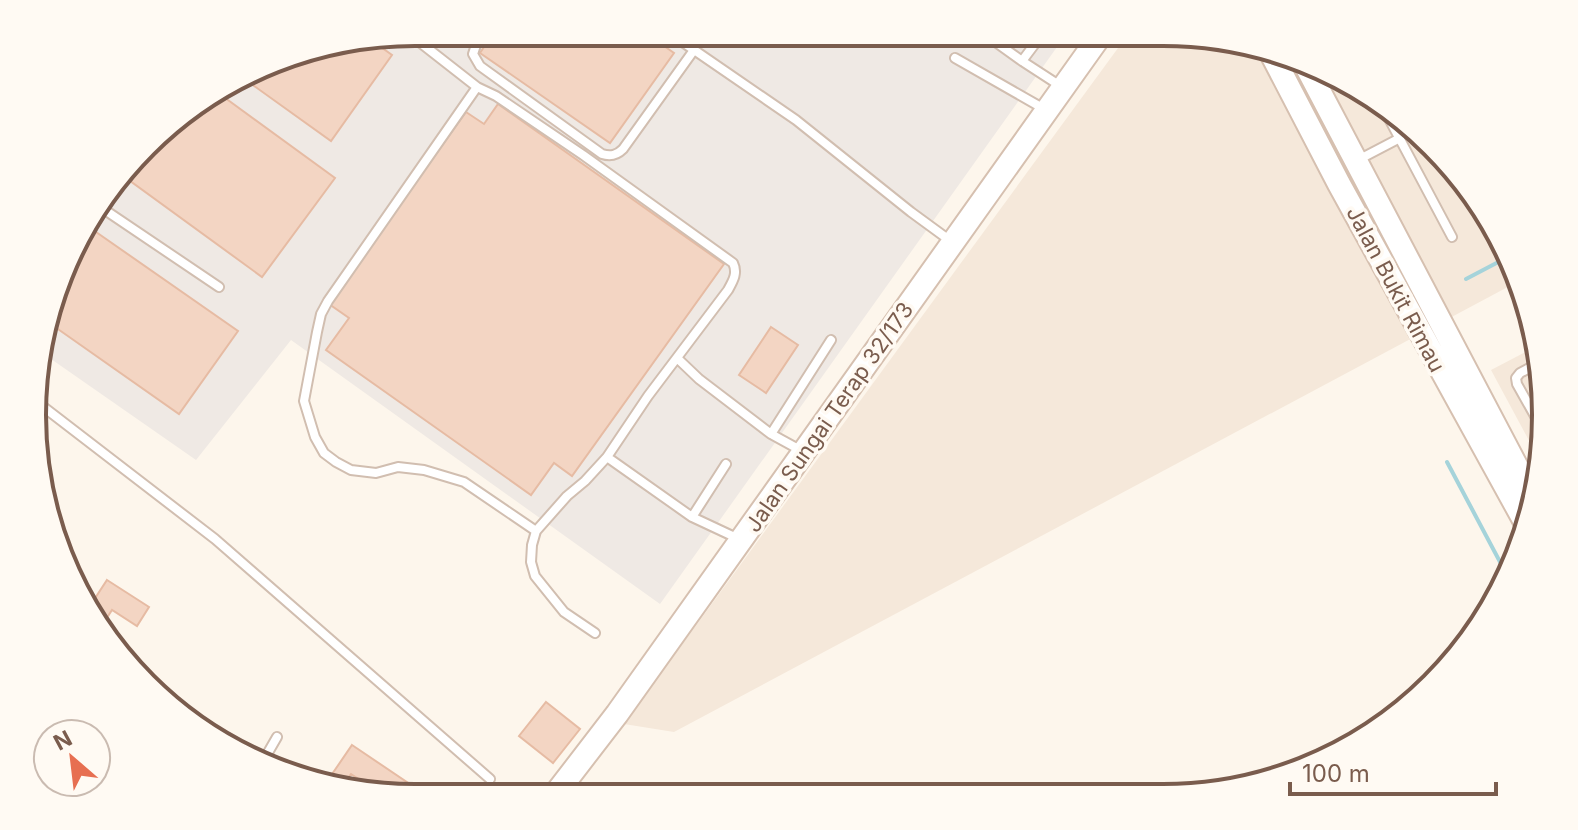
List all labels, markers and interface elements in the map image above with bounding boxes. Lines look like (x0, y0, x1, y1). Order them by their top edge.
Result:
street label: Jalan Bukit Rimau (1341, 202, 1451, 376)
street label: Jalan Sungai Terap 32/173 (740, 297, 918, 537)
north arrow (32, 718, 112, 798)
text: N (49, 725, 76, 756)
scale bar (1290, 746, 1496, 796)
text: 100 m (1302, 759, 1370, 788)

